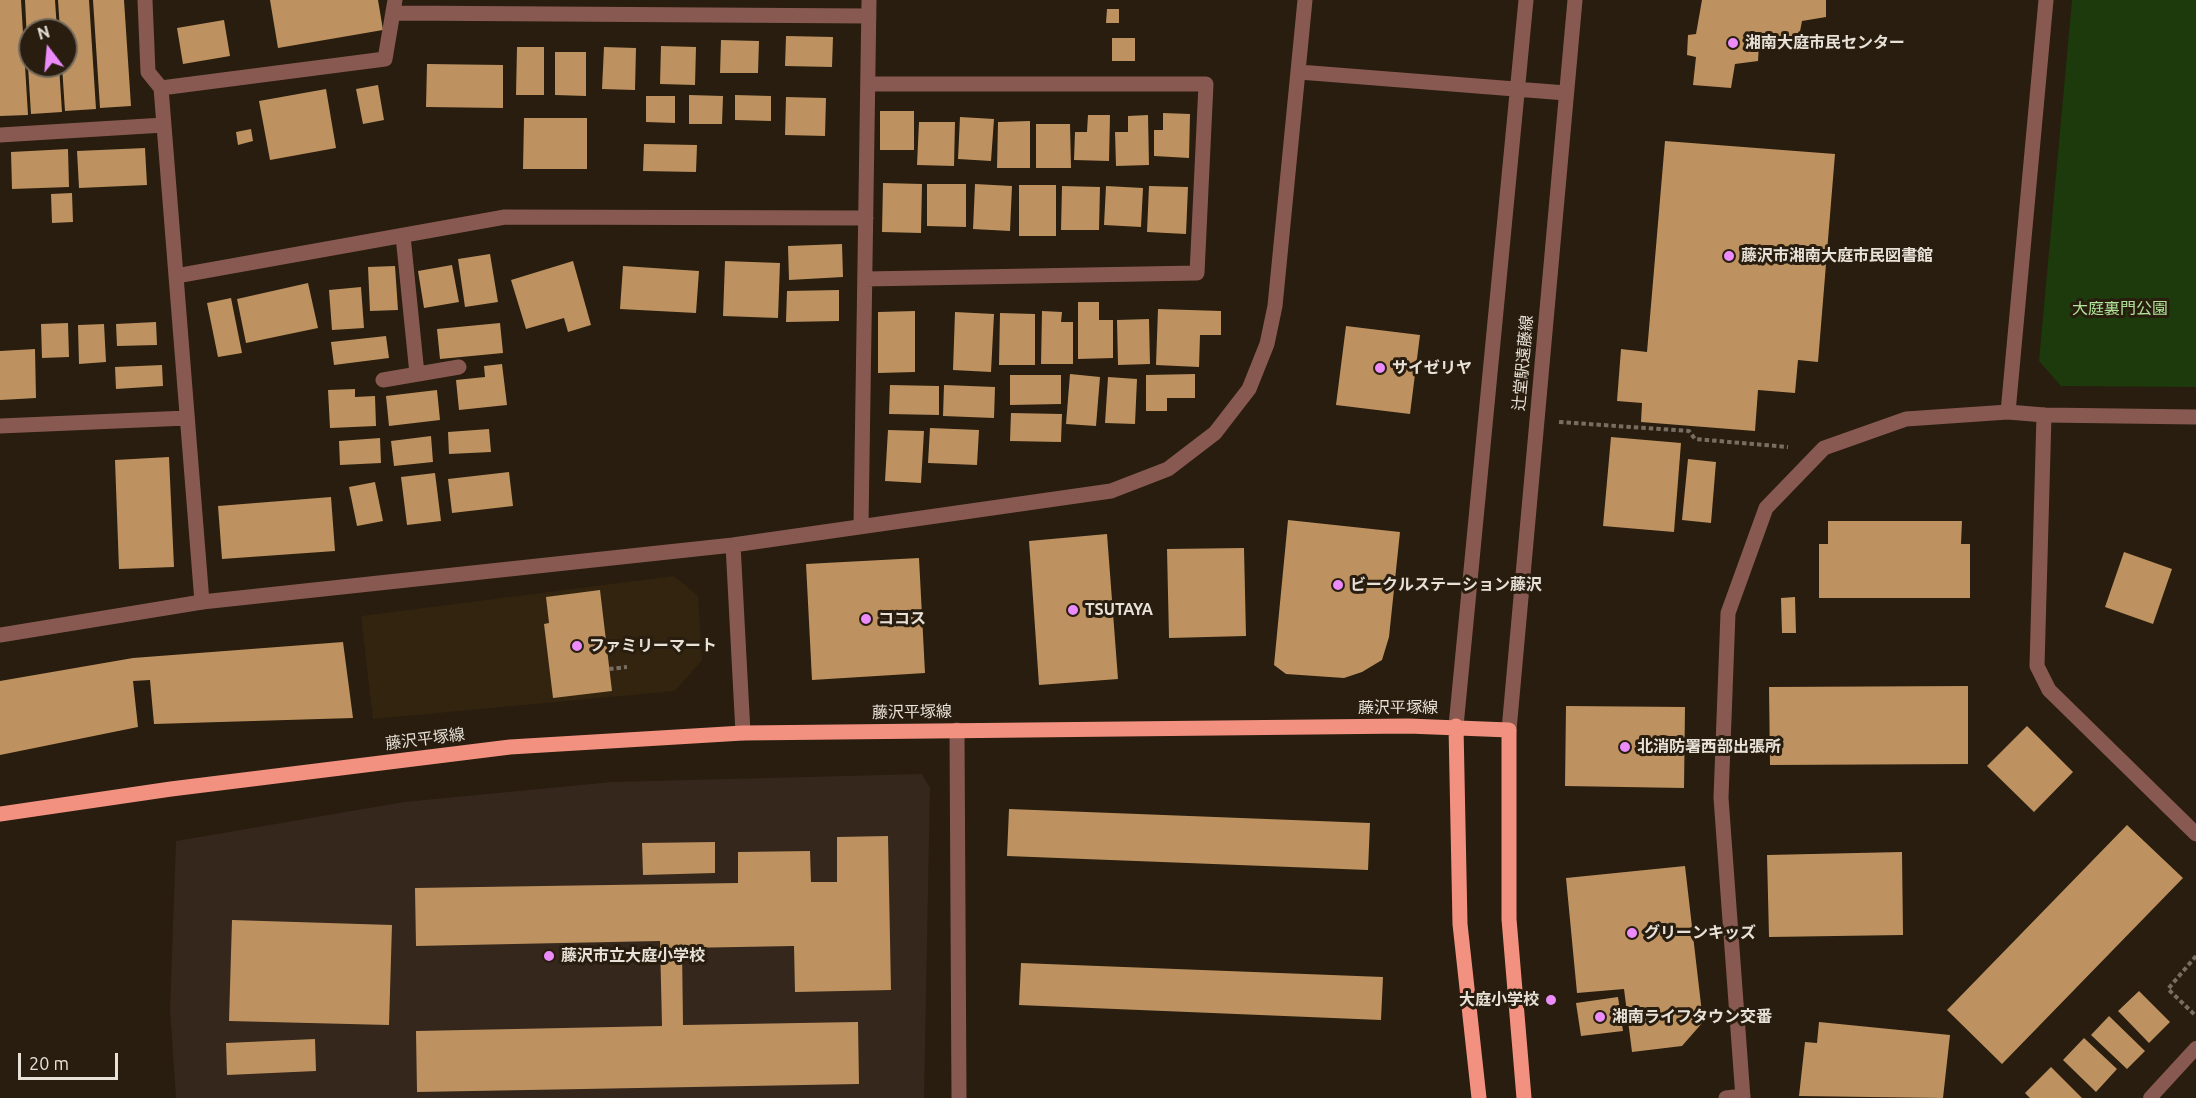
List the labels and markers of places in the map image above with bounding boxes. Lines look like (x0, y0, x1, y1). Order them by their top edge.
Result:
place label: 湘南大庭市民センター (1745, 33, 1905, 53)
marker: 湘南大庭市民センター (1726, 36, 1740, 50)
place label: 藤沢市湘南大庭市民図書館 (1741, 246, 1933, 266)
marker: 藤沢市湘南大庭市民図書館 (1722, 249, 1736, 263)
place label: サイゼリヤ (1392, 358, 1472, 378)
marker: サイゼリヤ (1373, 361, 1387, 375)
place label: ビークルステーション藤沢 (1350, 575, 1542, 595)
marker: ビークルステーション藤沢 (1331, 578, 1345, 592)
place label: TSUTAYA (1085, 600, 1153, 620)
marker: TSUTAYA (1066, 603, 1080, 617)
place label: ココス (878, 609, 926, 629)
marker: ココス (859, 612, 873, 626)
place label: ファミリーマート (589, 636, 717, 656)
marker: ファミリーマート (570, 639, 584, 653)
place label: 北消防署西部出張所 (1637, 737, 1781, 757)
marker: 北消防署西部出張所 (1618, 740, 1632, 754)
place label: グリーンキッズ (1644, 923, 1756, 943)
marker: グリーンキッズ (1625, 926, 1639, 940)
place label: 藤沢市立大庭小学校 (561, 946, 705, 966)
marker: 藤沢市立大庭小学校 (542, 949, 556, 963)
place label: 大庭小学校 (1459, 990, 1539, 1010)
marker: 大庭小学校 (1544, 993, 1558, 1007)
place label: 湘南ライフタウン交番 (1612, 1007, 1772, 1027)
marker: 湘南ライフタウン交番 (1593, 1010, 1607, 1024)

